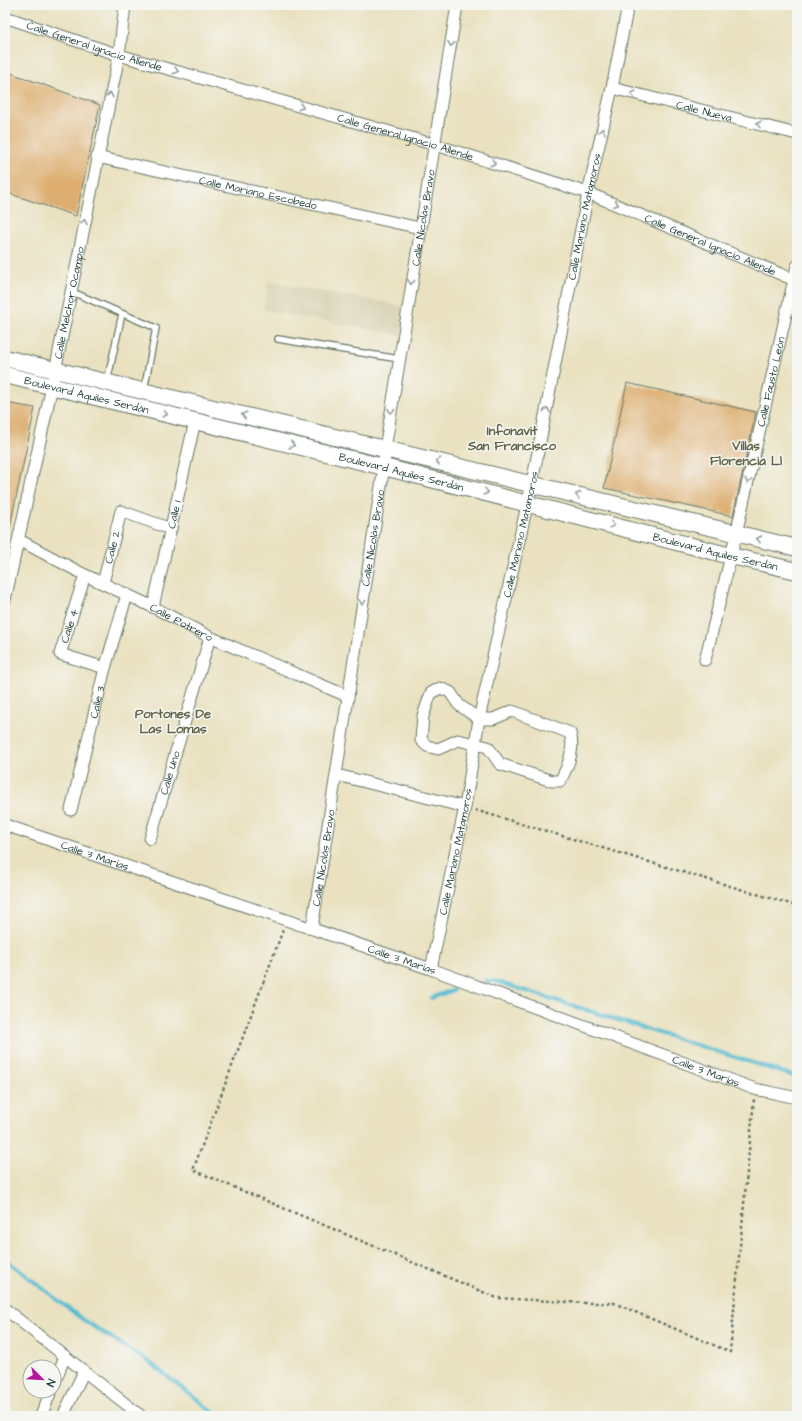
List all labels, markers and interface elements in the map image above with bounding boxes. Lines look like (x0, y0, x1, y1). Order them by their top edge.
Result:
street label: Calle General Ignacio Allende (25, 18, 164, 75)
one-way arrow (447, 40, 456, 47)
one-way arrow (172, 66, 179, 75)
one-way arrow (630, 90, 636, 98)
one-way arrow (106, 92, 114, 98)
street label: Calle Nueva (675, 97, 734, 126)
one-way arrow (297, 102, 304, 111)
street label: Calle General Ignacio Allende (335, 110, 475, 164)
one-way arrow (756, 121, 762, 129)
one-way arrow (598, 128, 606, 135)
street label: Calle Mariano Matamoros (564, 152, 605, 281)
one-way arrow (489, 158, 496, 167)
street label: Calle Nicolás Bravo (408, 168, 439, 267)
street label: Calle Mariano Escobedo (198, 173, 319, 213)
one-way arrow (612, 200, 619, 208)
street label: Calle General Ignacio Allende (642, 211, 778, 279)
one-way arrow (79, 219, 87, 225)
street label: Calle Melchor Ocampo (51, 245, 88, 360)
one-way arrow (407, 279, 416, 285)
street label: Calle Fausto León (754, 335, 789, 428)
street label: Boulevard Aquiles Serdán (22, 373, 151, 418)
one-way arrow (542, 407, 550, 413)
one-way arrow (387, 408, 396, 414)
one-way arrow (162, 409, 169, 418)
one-way arrow (240, 412, 247, 420)
district label: Infonavit San Francisco (467, 422, 557, 455)
district label: Villas Florencia Ll (710, 437, 782, 470)
one-way arrow (289, 440, 295, 448)
street label: Boulevard Aquiles Serdán (337, 449, 466, 495)
one-way arrow (435, 458, 441, 466)
street label: Calle Mariano Matamoros (500, 470, 542, 599)
one-way arrow (744, 478, 752, 484)
street label: Calle Nicolás Bravo (358, 488, 388, 587)
one-way arrow (483, 488, 489, 496)
one-way arrow (575, 491, 582, 499)
street label: Calle 1 (164, 498, 185, 530)
one-way arrow (608, 520, 615, 529)
street label: Calle 2 (101, 528, 124, 565)
street label: Boulevard Aquiles Serdán (651, 529, 780, 575)
one-way arrow (756, 536, 762, 544)
one-way arrow (358, 599, 367, 605)
street label: Calle Potrero (147, 600, 216, 646)
street label: Calle 4 (57, 607, 82, 645)
street label: Calle 3 (86, 684, 109, 720)
district label: Portones De Las Lomas (135, 705, 211, 738)
street label: Calle Uno (157, 748, 184, 797)
street label: Calle Mariano Matamoros (436, 787, 476, 916)
street label: Calle Nicolás Bravo (309, 808, 339, 907)
street label: Calle 3 Marías (59, 837, 131, 874)
street label: Calle 3 Marías (366, 941, 438, 978)
street label: Calle 3 Marías (670, 1052, 742, 1091)
north arrow (22, 1359, 62, 1399)
text: N (42, 1377, 59, 1389)

